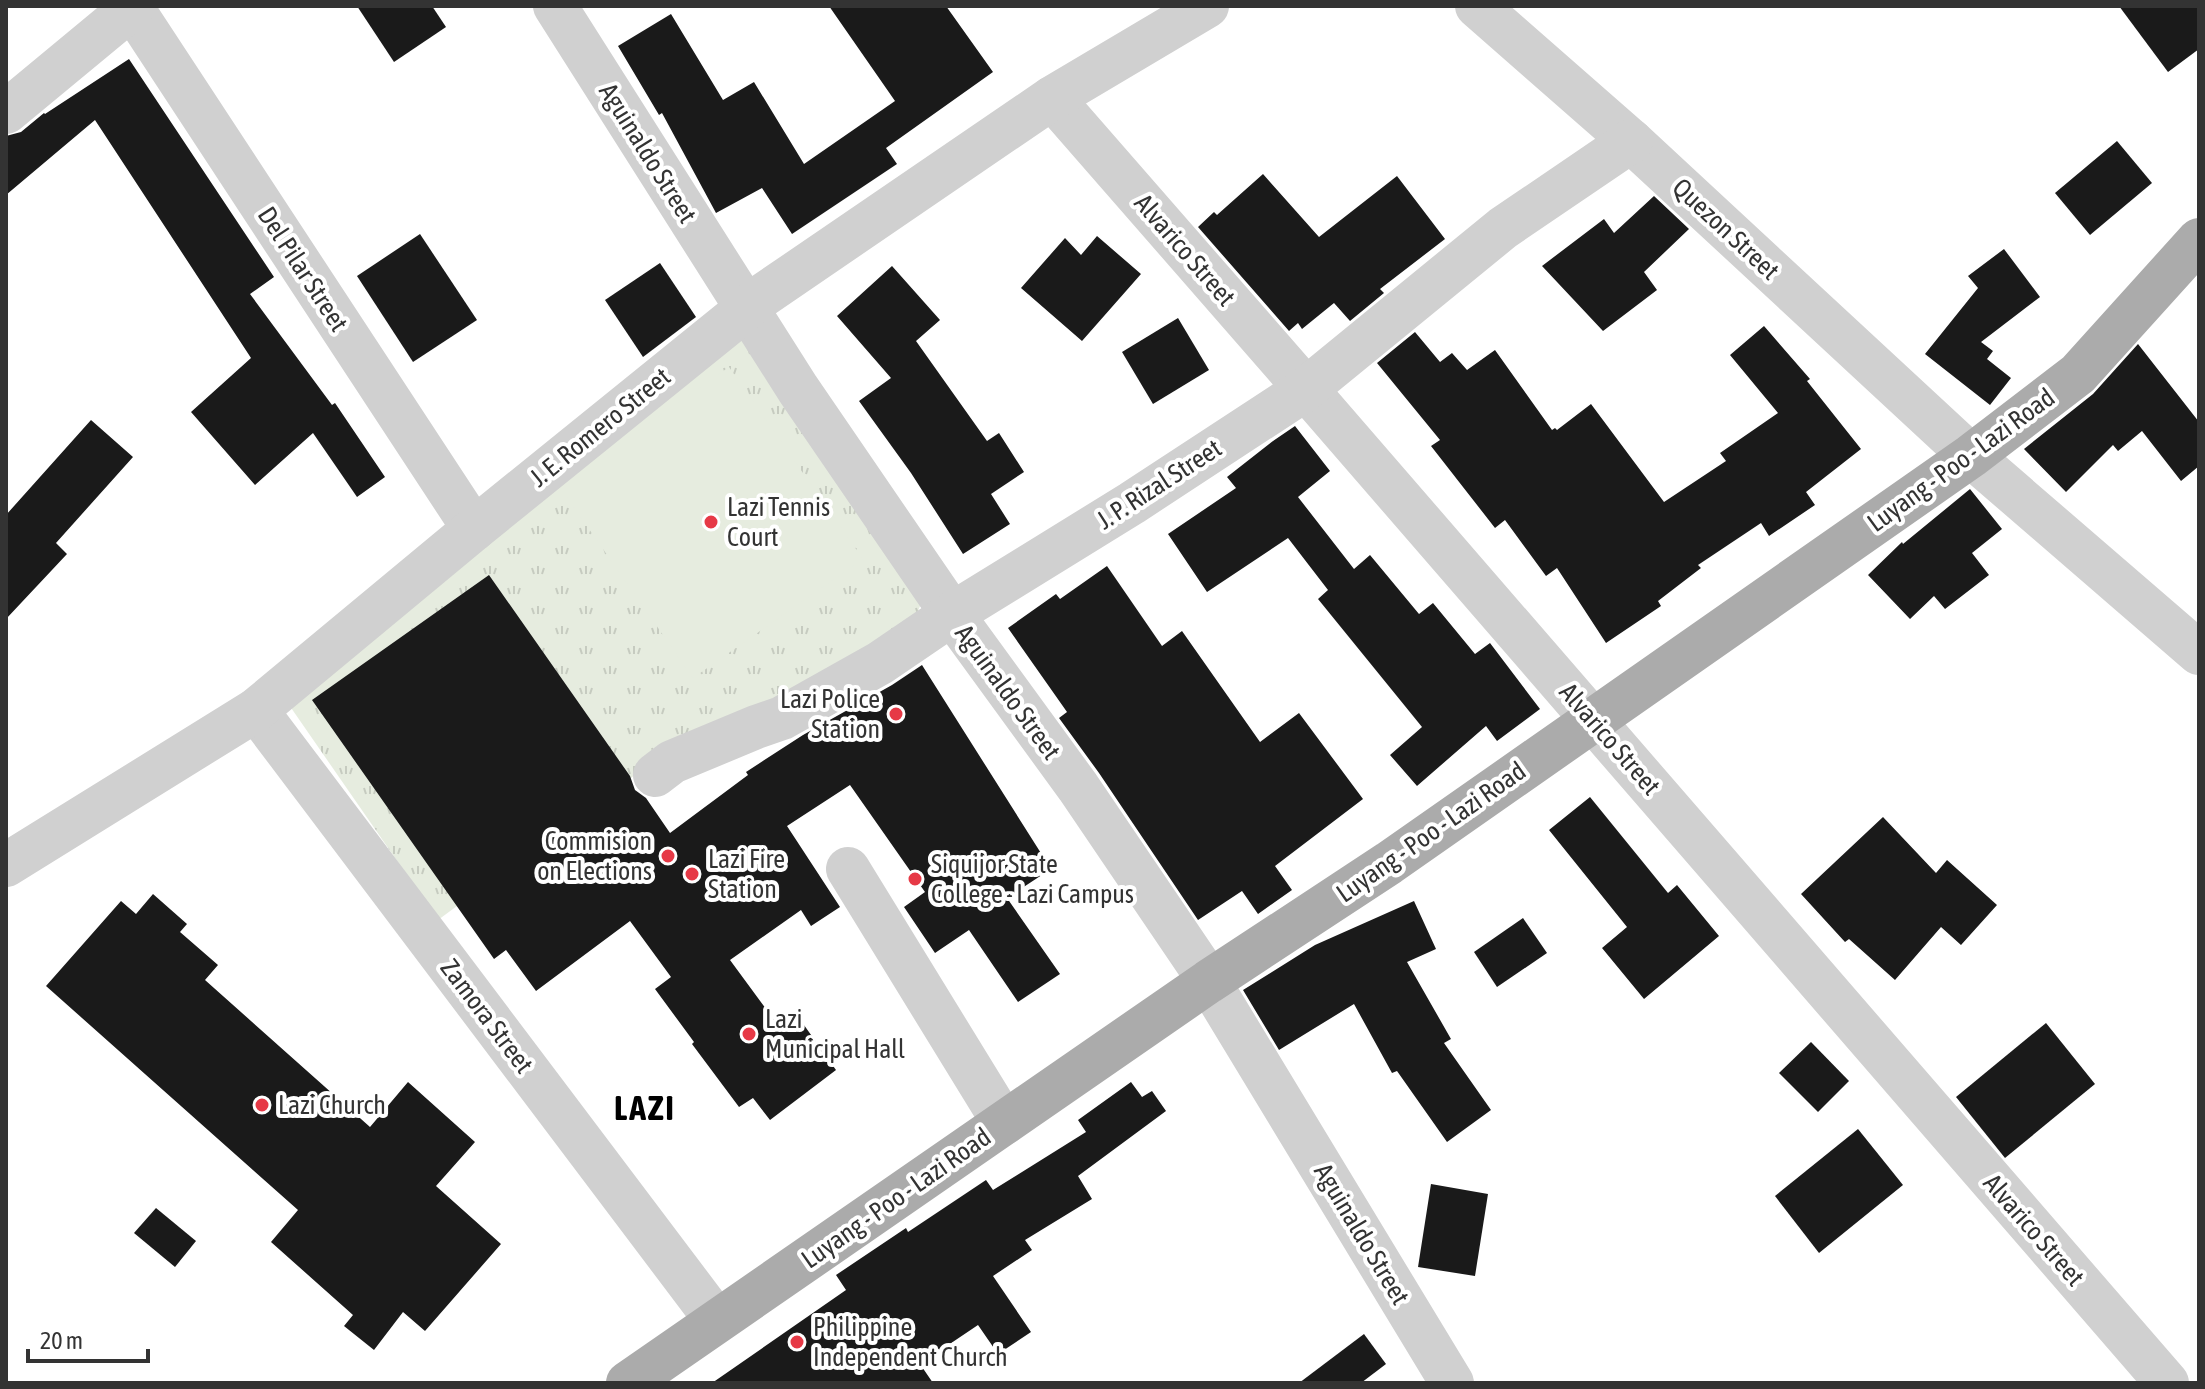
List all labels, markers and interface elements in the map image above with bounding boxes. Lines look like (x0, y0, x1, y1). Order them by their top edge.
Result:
street label: Aguinaldo Street (593, 78, 703, 228)
street label: Quezon Street (1667, 172, 1785, 286)
street label: Alvarico Street (1128, 188, 1242, 312)
street label: Del Pilar Street (252, 201, 354, 337)
street label: J. E. Romero Street (524, 361, 676, 493)
street label: Luyang - Poo - Lazi Road (1862, 382, 2060, 538)
street label: J. P. Rizal Street (1091, 433, 1227, 535)
place label: Lazi Tennis Court (727, 492, 830, 552)
marker: Lazi Tennis Court (702, 513, 720, 531)
street label: Aguinaldo Street (949, 619, 1067, 765)
street label: Alvarico Street (1553, 677, 1667, 801)
place label: Lazi Police Station (780, 684, 880, 744)
marker: Lazi Police Station (887, 705, 905, 723)
street label: Luyang - Poo - Lazi Road (1331, 756, 1531, 908)
place label: Commision on Elections (537, 826, 652, 886)
place label: Lazi Fire Station (708, 844, 785, 904)
marker: Commision on Elections (659, 847, 677, 865)
place label: Siquijor State College - Lazi Campus (931, 849, 1134, 909)
marker: Lazi Fire Station (683, 865, 701, 883)
marker: Siquijor State College - Lazi Campus (906, 870, 924, 888)
street label: Zamora Street (435, 953, 539, 1079)
place label: Lazi Municipal Hall (765, 1004, 905, 1064)
marker: Lazi Municipal Hall (740, 1025, 758, 1043)
district label: LAZI (614, 1088, 676, 1127)
place label: Lazi Church (278, 1090, 386, 1120)
marker: Lazi Church (253, 1096, 271, 1114)
street label: Luyang - Poo - Lazi Road (796, 1122, 996, 1274)
street label: Aguinaldo Street (1308, 1158, 1416, 1310)
street label: Alvarico Street (1977, 1168, 2091, 1292)
place label: Philippine Independent Church (813, 1312, 1008, 1372)
scale bar (28, 1313, 148, 1363)
text: 20 m (40, 1327, 83, 1354)
marker: Philippine Independent Church (788, 1333, 806, 1351)

